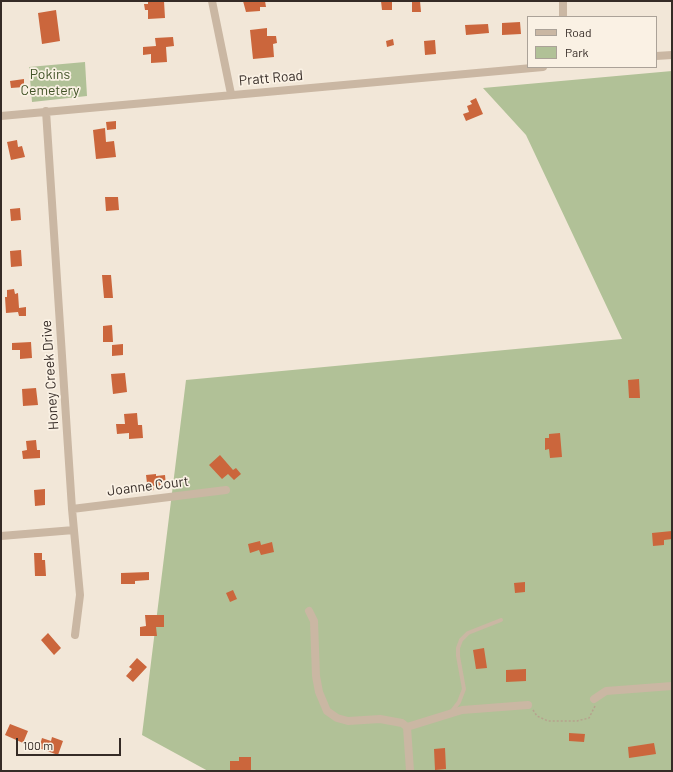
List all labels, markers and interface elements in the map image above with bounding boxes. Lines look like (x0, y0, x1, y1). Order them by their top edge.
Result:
legend (527, 16, 657, 68)
text: Road (565, 25, 592, 39)
text: Park (565, 45, 589, 59)
park label: Pokins Cemetery (20, 66, 80, 98)
street label: Pratt Road (238, 67, 304, 89)
street label: Honey Creek Drive (38, 319, 62, 431)
street label: Joanne Court (106, 473, 190, 499)
scale bar (18, 730, 123, 756)
text: 100 m (23, 738, 53, 752)

